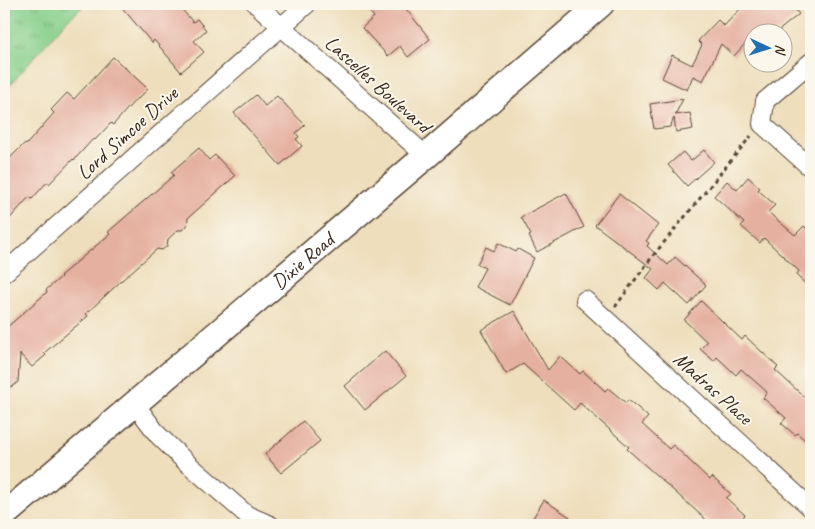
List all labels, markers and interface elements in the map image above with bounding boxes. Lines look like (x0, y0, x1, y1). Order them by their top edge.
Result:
north arrow (742, 22, 792, 72)
street label: Lascelles Boulevard (320, 30, 438, 140)
text: N (772, 44, 789, 56)
street label: Lord Simcoe Drive (71, 80, 184, 185)
street label: Dixie Road (266, 225, 342, 295)
street label: Madras Place (668, 346, 759, 432)

